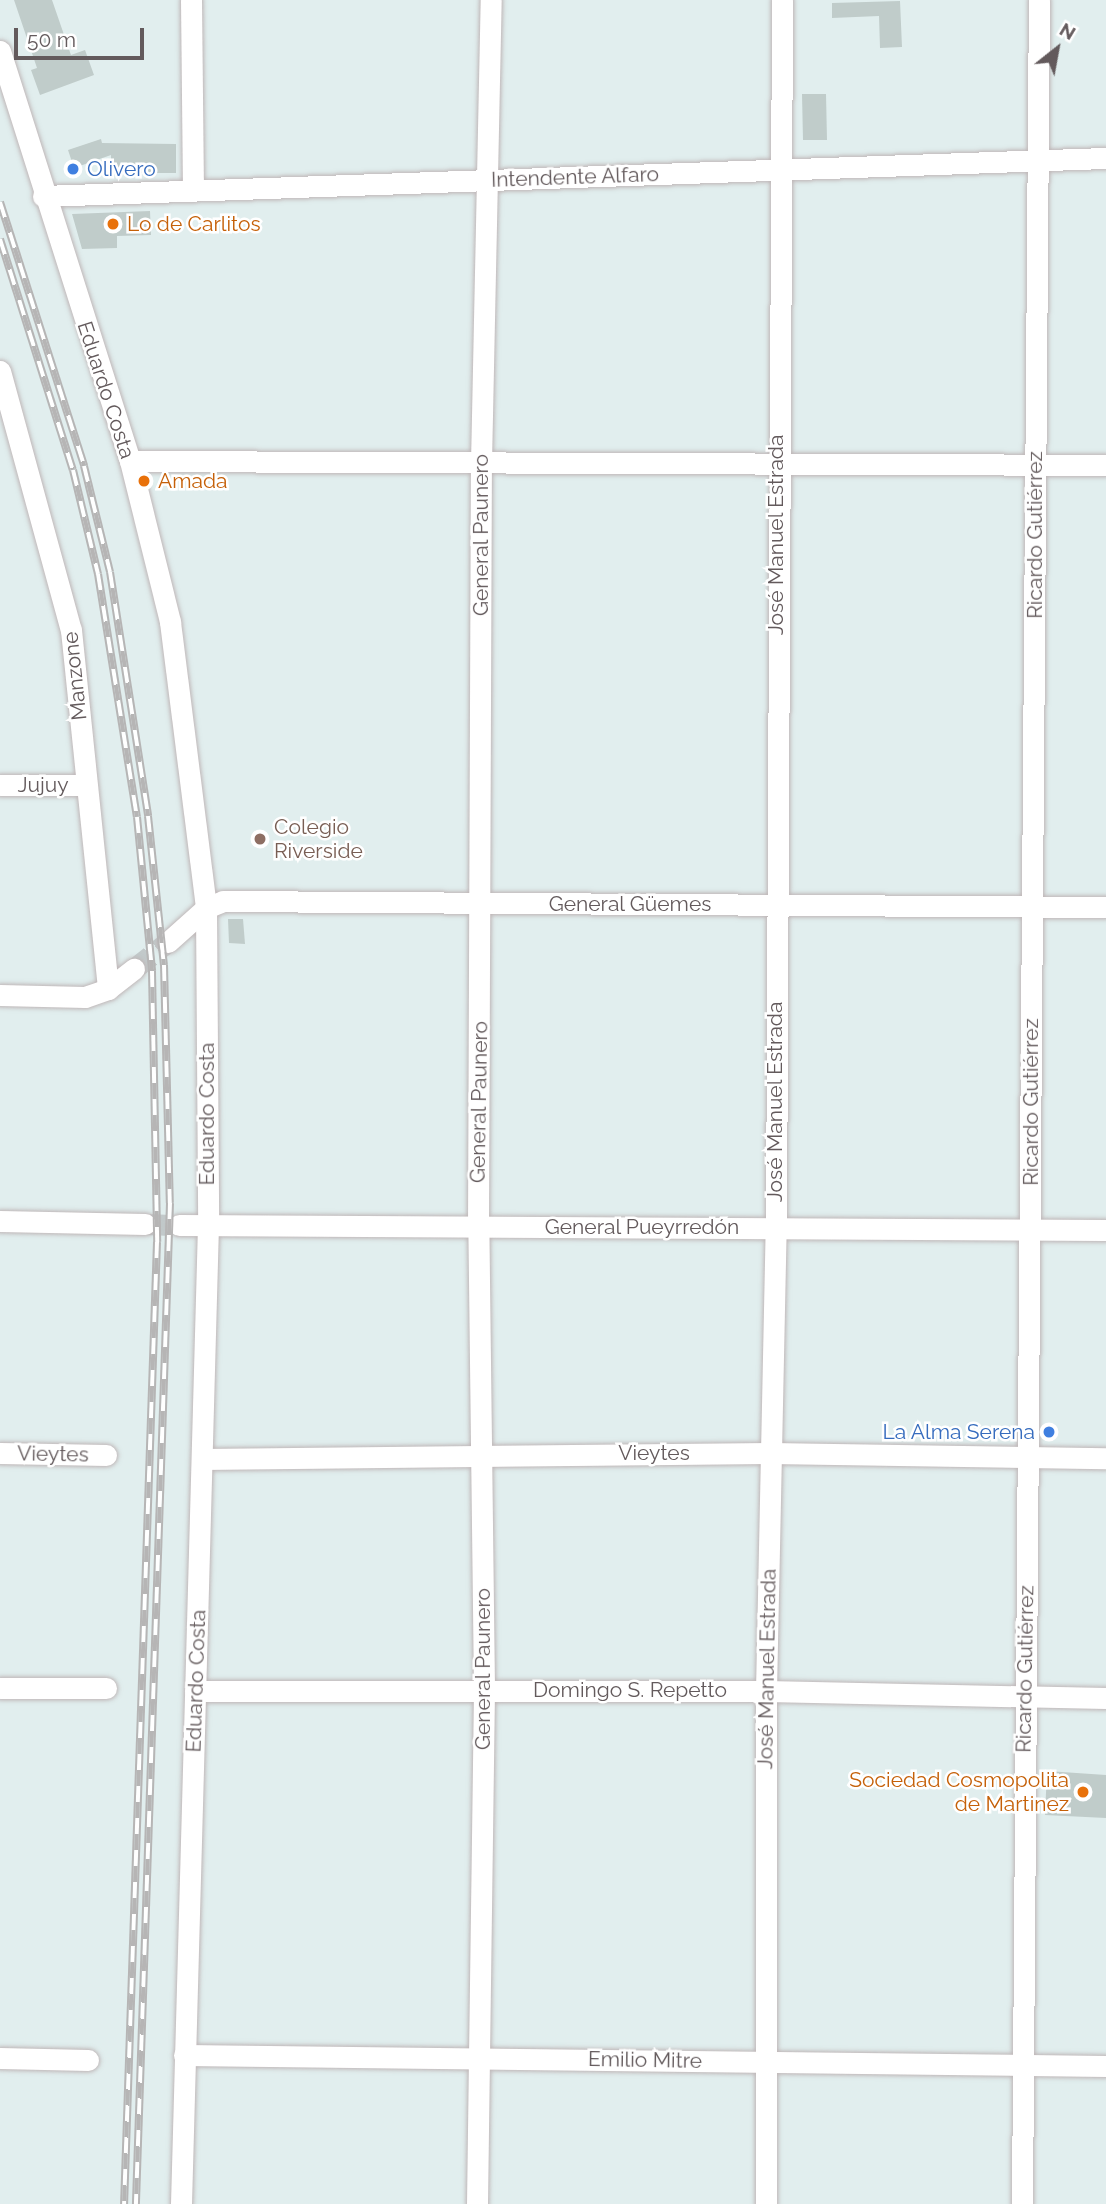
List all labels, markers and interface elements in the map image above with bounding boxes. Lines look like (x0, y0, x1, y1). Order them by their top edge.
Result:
scale bar (18, 14, 147, 58)
north arrow (1022, 14, 1092, 84)
text: N (1056, 18, 1080, 44)
text: 50 m (27, 27, 76, 52)
place label: Olivero (87, 156, 156, 182)
marker: Olivero (65, 161, 81, 177)
street label: Intendente Alfaro (490, 161, 660, 193)
place label: Lo de Carlitos (127, 211, 261, 237)
marker: Lo de Carlitos (105, 216, 121, 232)
street label: Eduardo Costa (72, 318, 140, 462)
street label: José Manuel Estrada (763, 434, 789, 636)
street label: Ricardo Gutiérrez (1022, 451, 1048, 619)
street label: General Paunero (468, 454, 494, 616)
place label: Amada (158, 468, 227, 494)
marker: Amada (136, 473, 152, 489)
street label: Manzone (58, 630, 92, 722)
street label: Jujuy (17, 772, 69, 798)
place label: Colegio Riverside (274, 814, 363, 864)
marker: Colegio Riverside (252, 831, 268, 847)
street label: General Güemes (548, 891, 712, 917)
street label: José Manuel Estrada (762, 1001, 788, 1203)
street label: Ricardo Gutiérrez (1018, 1018, 1044, 1186)
street label: General Paunero (465, 1020, 493, 1184)
street label: Eduardo Costa (194, 1043, 220, 1185)
street label: General Pueyrredón (544, 1214, 740, 1240)
place label: La Alma Serena (882, 1419, 1035, 1445)
marker: La Alma Serena (1041, 1424, 1057, 1440)
street label: Vieytes (618, 1440, 690, 1466)
street label: Vieytes (17, 1441, 89, 1467)
street label: José Manuel Estrada (753, 1568, 781, 1770)
street label: Ricardo Gutiérrez (1011, 1585, 1039, 1753)
street label: General Paunero (470, 1588, 496, 1750)
street label: Eduardo Costa (181, 1609, 211, 1753)
street label: Domingo S. Repetto (533, 1677, 727, 1703)
place label: Sociedad Cosmopolita de Martinez (849, 1767, 1069, 1817)
marker: Sociedad Cosmopolita de Martinez (1075, 1784, 1091, 1800)
street label: Emilio Mitre (588, 2046, 702, 2074)

